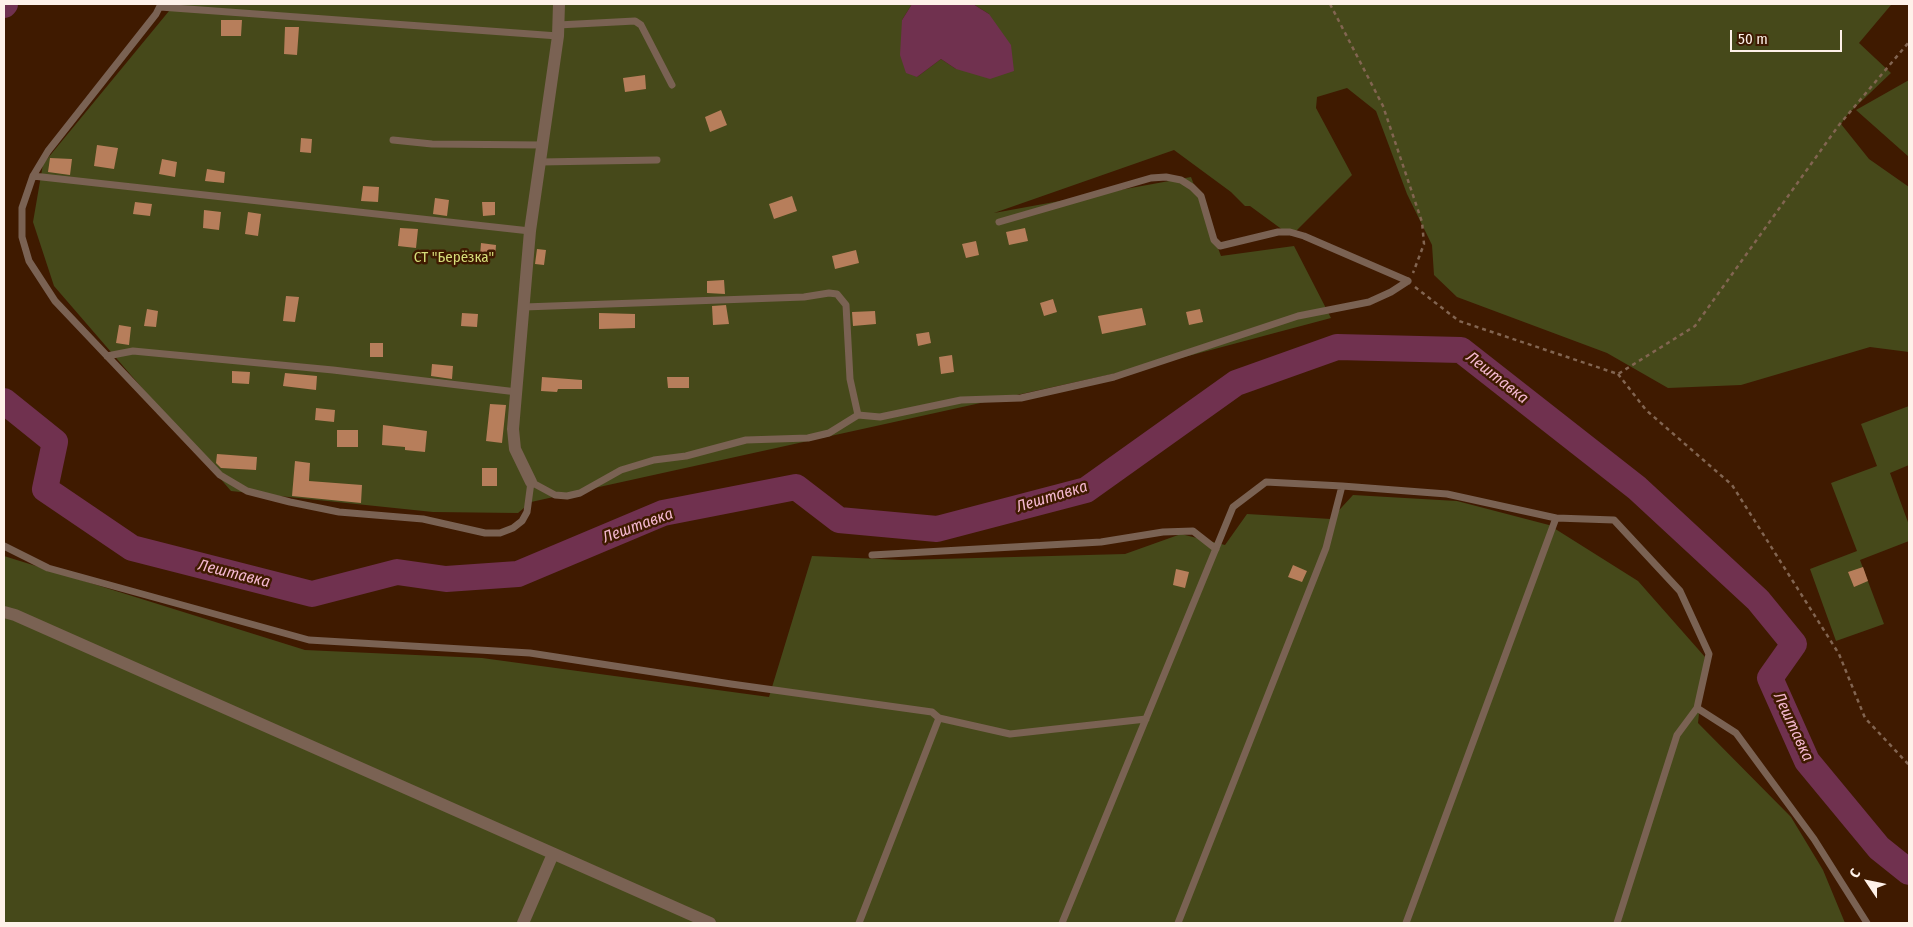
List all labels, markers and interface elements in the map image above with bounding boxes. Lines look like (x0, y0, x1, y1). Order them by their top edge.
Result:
scale bar (1733, 20, 1846, 52)
text: 50 m (1738, 30, 1768, 48)
park label: СТ "Берёзка" (414, 249, 494, 267)
water label: Лештавка (1462, 348, 1532, 408)
water label: Лештавка (1014, 477, 1090, 517)
water label: Лештавка (600, 504, 676, 548)
water label: Лештавка (196, 556, 272, 592)
water label: Лештавка (1769, 690, 1817, 764)
north arrow (1843, 857, 1893, 907)
text: С (1846, 866, 1864, 881)

